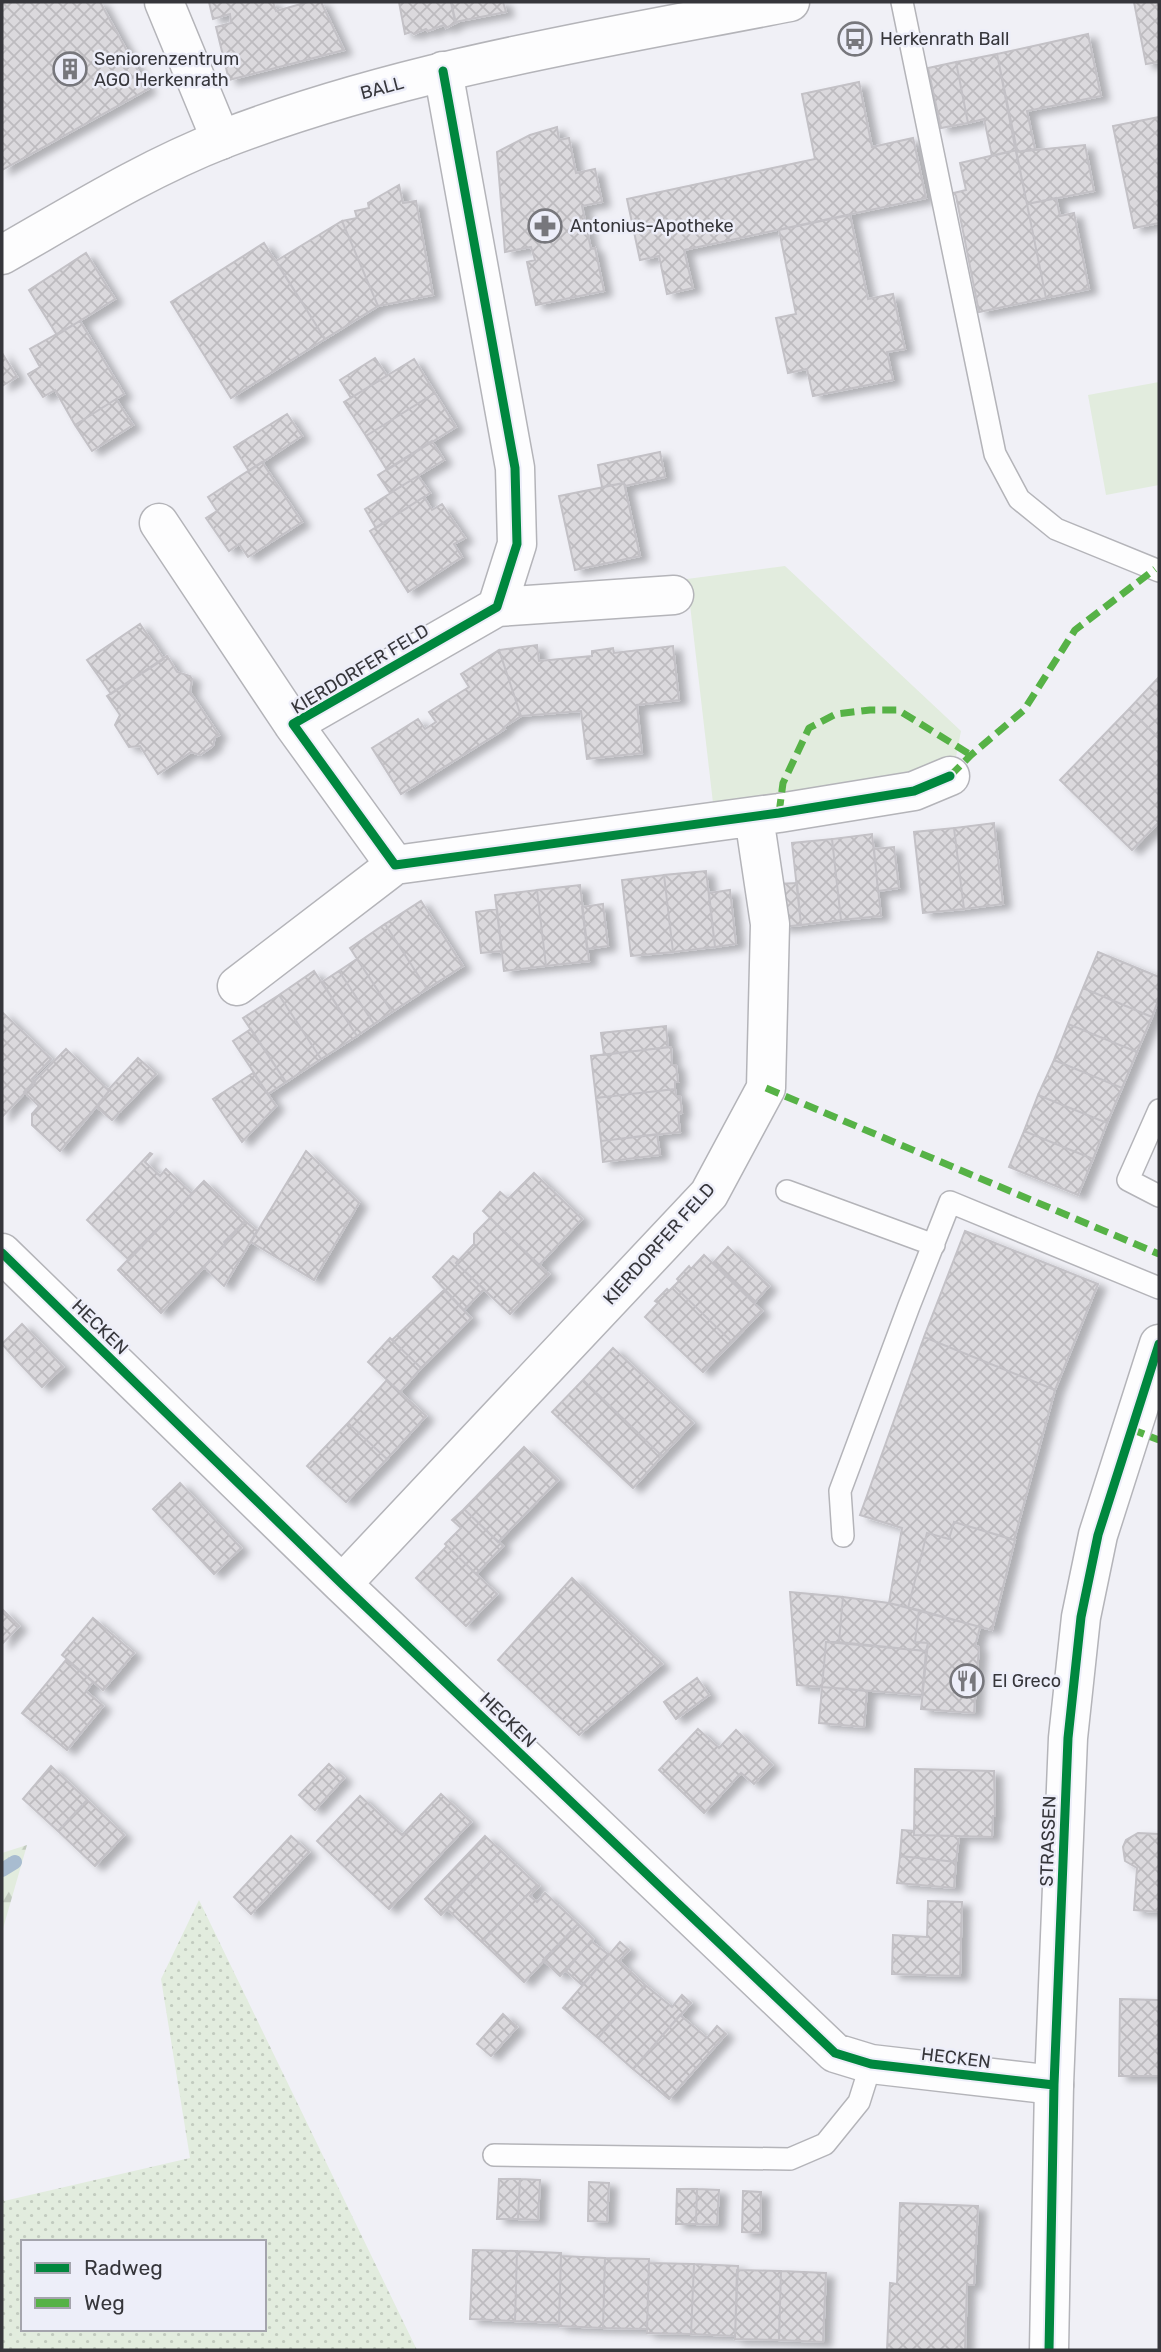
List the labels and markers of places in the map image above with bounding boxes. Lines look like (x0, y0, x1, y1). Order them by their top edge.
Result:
bus stop icon: Herkenrath Ball (836, 20, 874, 58)
place label: Herkenrath Ball (880, 28, 1009, 50)
place label: Seniorenzentrum AGO Herkenrath (94, 48, 239, 91)
building icon: Seniorenzentrum AGO Herkenrath (51, 50, 89, 88)
pharmacy icon: Antonius-Apotheke (526, 207, 564, 245)
place label: Antonius-Apotheke (570, 215, 734, 237)
restaurant icon: El Greco (948, 1662, 986, 1700)
place label: El Greco (992, 1670, 1061, 1692)

